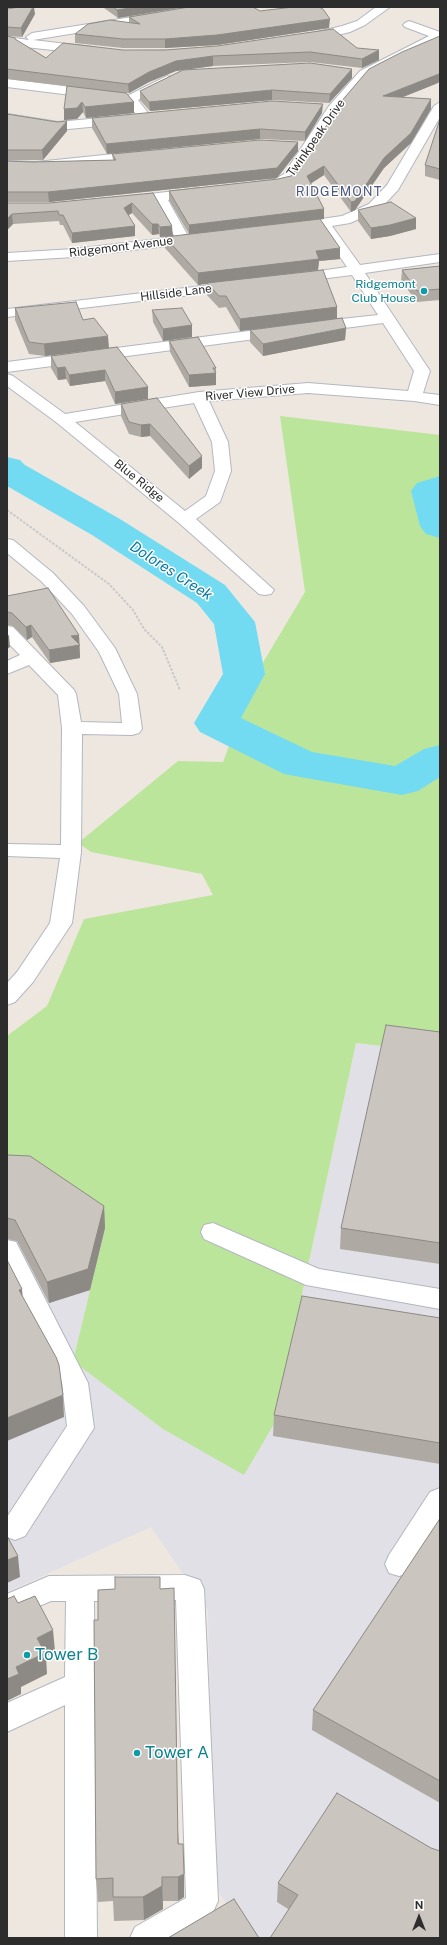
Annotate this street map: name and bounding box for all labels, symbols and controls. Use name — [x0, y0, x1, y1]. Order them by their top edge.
street label: Twinkpeak Drive — [284, 96, 348, 180]
district label: RIDGEMONT — [296, 184, 382, 200]
street label: Ridgemont Avenue — [68, 233, 174, 261]
place label: Ridgemont Club House — [351, 277, 416, 305]
street label: Hillside Lane — [139, 281, 213, 305]
marker: Ridgemont Club House — [419, 286, 429, 296]
street label: River View Drive — [204, 382, 296, 404]
street label: Blue Ridge — [111, 456, 167, 506]
water label: Dolores Creek — [126, 538, 216, 604]
place label: Tower B — [35, 1645, 98, 1665]
marker: Tower B — [22, 1650, 32, 1660]
place label: Tower A — [145, 1743, 209, 1763]
marker: Tower A — [132, 1748, 142, 1758]
north arrow — [399, 1897, 439, 1937]
text: N — [415, 1899, 423, 1911]

